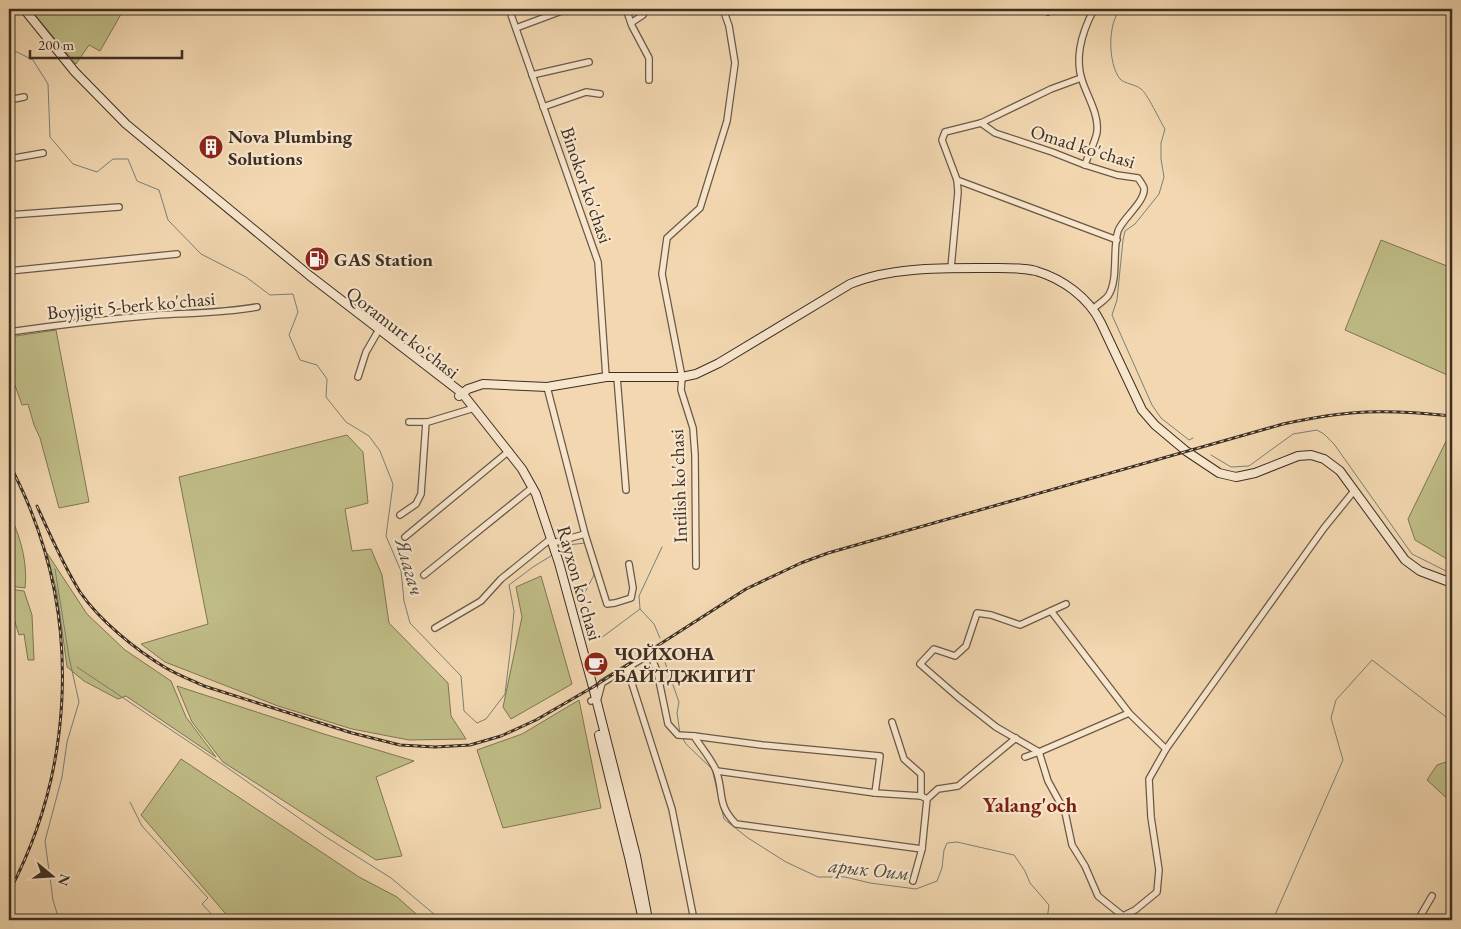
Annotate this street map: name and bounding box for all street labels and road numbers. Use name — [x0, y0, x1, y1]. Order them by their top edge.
street label: Omad ko'chasi — [1027, 119, 1139, 174]
street label: Binokor ko'chasi — [555, 124, 618, 247]
street label: Qoramurt koʻchasi — [341, 280, 465, 385]
street label: Boyjigit 5-berk ko'chasi — [46, 286, 216, 325]
street label: Intilish ko'chasi — [664, 428, 693, 543]
street label: Rayxon ko'chasi — [551, 523, 608, 644]

